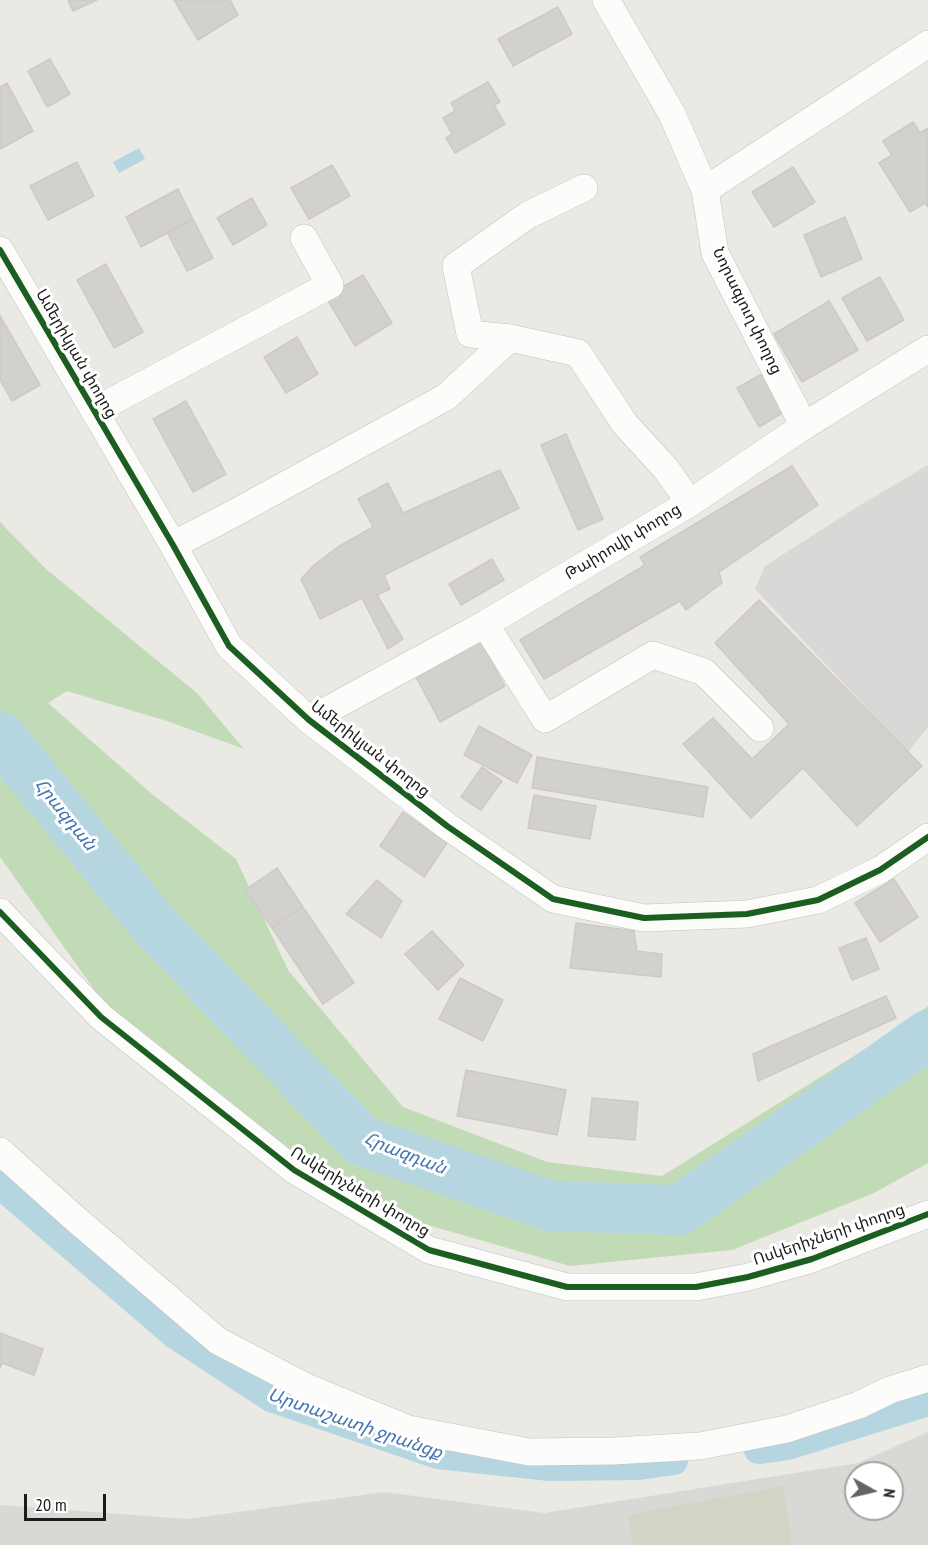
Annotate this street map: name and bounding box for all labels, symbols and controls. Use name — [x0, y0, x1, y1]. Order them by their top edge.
street label: Նորագյուղ փողոց — [708, 245, 786, 377]
street label: Ամերիկյան փողոց — [31, 286, 121, 422]
street label: Թաիրովի փողոց — [561, 500, 685, 584]
street label: Ամերիկյան փողոց — [307, 696, 433, 802]
water label: Հրազդան — [29, 775, 101, 855]
water label: Հրազդան — [361, 1128, 449, 1180]
street label: Ոսկերիչների փողոց — [287, 1143, 433, 1241]
street label: Ոսկերիչների փողոց — [751, 1200, 907, 1270]
water label: Արտաշատի ջրանցք — [265, 1384, 445, 1464]
north arrow — [844, 1461, 904, 1521]
scale bar — [27, 1482, 110, 1520]
text: N — [879, 1488, 900, 1499]
text: 20 m — [35, 1493, 67, 1516]

